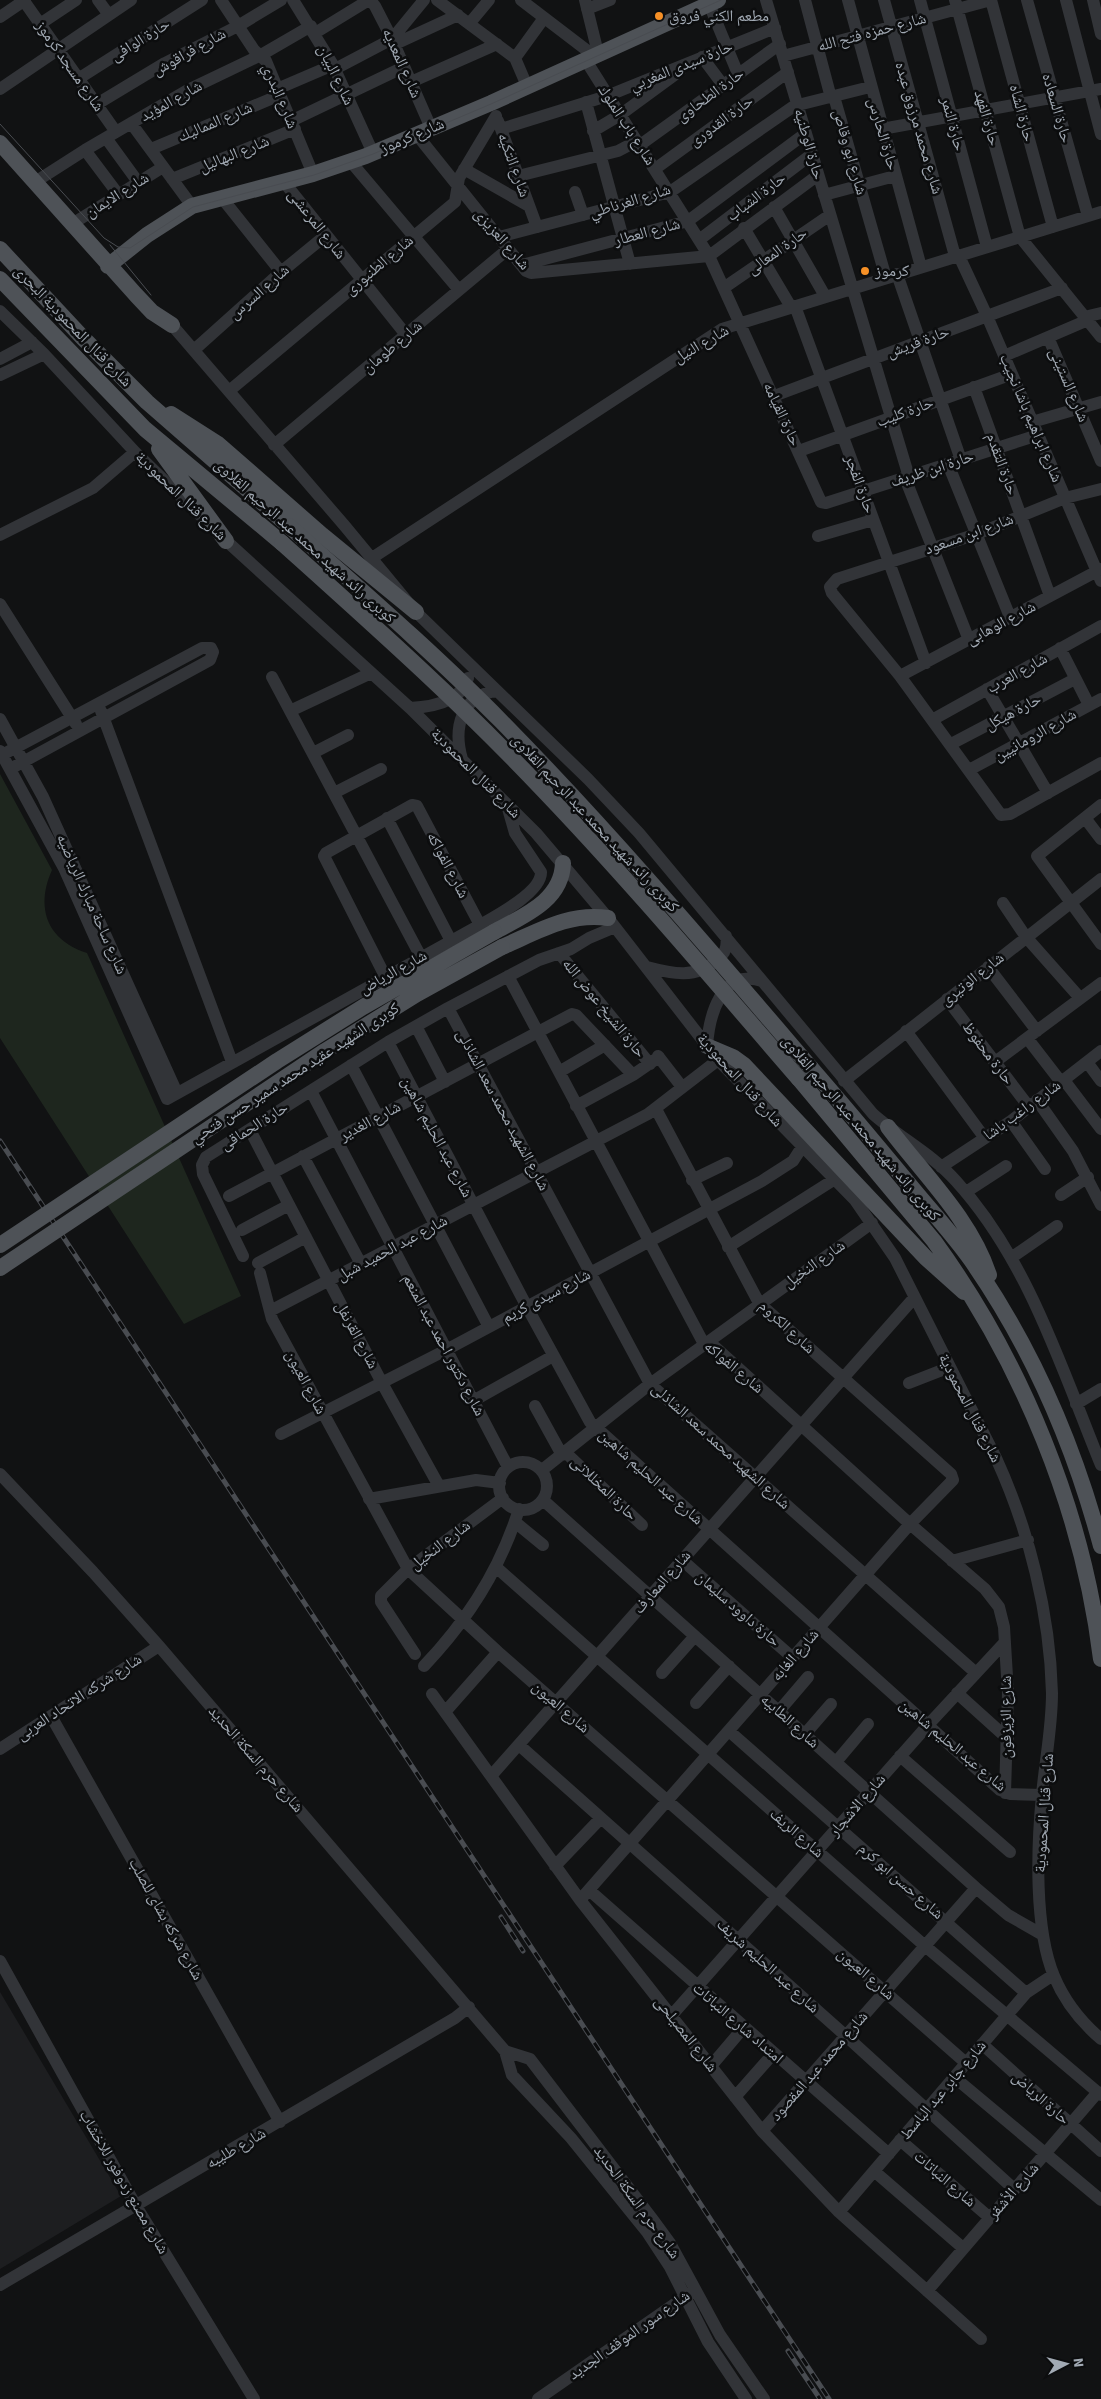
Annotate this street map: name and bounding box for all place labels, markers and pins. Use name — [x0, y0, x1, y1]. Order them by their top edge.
place label: مطعم الكني فروق — [669, 5, 769, 28]
marker: مطعم الكني فروق — [653, 10, 665, 22]
place label: كرموز — [874, 260, 909, 282]
marker: كرموز — [859, 265, 871, 277]

